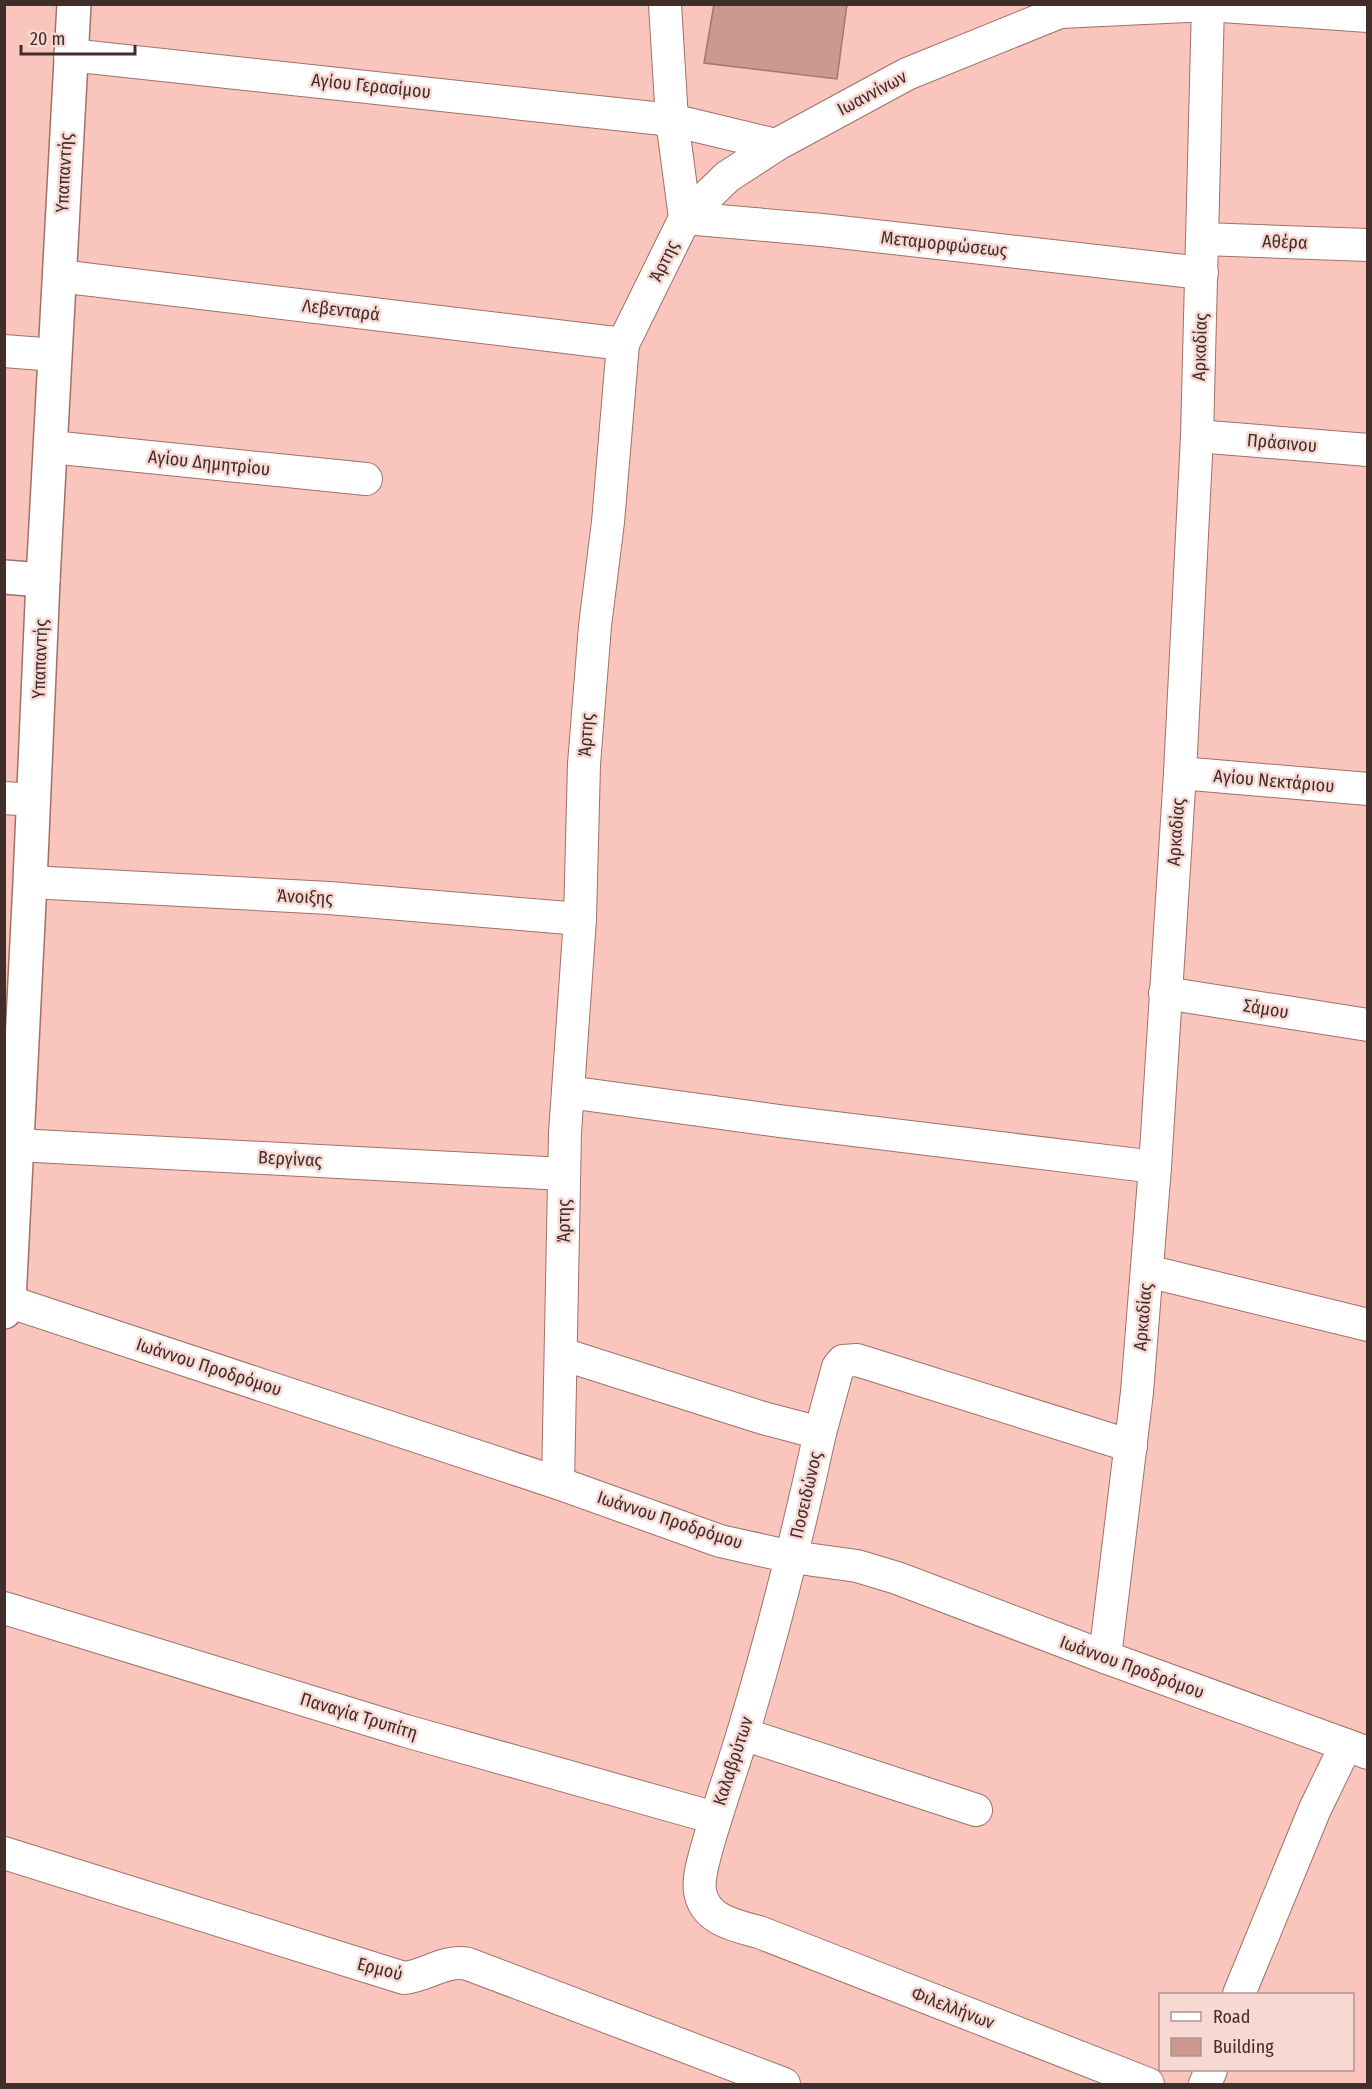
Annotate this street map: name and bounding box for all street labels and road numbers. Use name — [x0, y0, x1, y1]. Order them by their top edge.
street label: Ιωαννίνων — [834, 66, 911, 120]
street label: Αγίου Γερασίμου — [310, 69, 432, 103]
street label: Υπαπαντής — [51, 132, 77, 213]
street label: Μεταμορφώσεως — [880, 226, 1009, 262]
street label: Αθέρα — [1262, 230, 1308, 254]
street label: Άρτης — [645, 236, 684, 285]
street label: Λεβενταρά — [301, 294, 381, 326]
street label: Αρκαδίας — [1188, 312, 1212, 381]
street label: Πράσινου — [1246, 429, 1318, 457]
street label: Αγίου Δημητρίου — [147, 446, 271, 480]
street label: Υπαπαντής — [28, 618, 52, 699]
street label: Άρτης — [574, 712, 599, 757]
street label: Αγίου Νεκτάριου — [1213, 765, 1335, 797]
street label: Αρκαδίας — [1163, 797, 1189, 867]
street label: Άνοιξης — [276, 885, 334, 909]
street label: Σάμου — [1242, 995, 1290, 1023]
street label: Βεργίνας — [257, 1146, 323, 1172]
street label: Άρτης — [553, 1199, 575, 1243]
street label: Αρκαδίας — [1129, 1282, 1157, 1352]
street label: Ιωάννου Προδρόμου — [133, 1333, 285, 1401]
street label: Ποσειδώνος — [785, 1449, 827, 1541]
street label: Ιωάννου Προδρόμου — [594, 1486, 746, 1554]
street label: Ιωάννου Προδρόμου — [1057, 1631, 1207, 1703]
street label: Παναγία Τρυπίτη — [298, 1688, 420, 1744]
street label: Καλαβρύτων — [708, 1714, 758, 1808]
street label: Ερμού — [355, 1953, 405, 1985]
street label: Φιλελλήνων — [908, 1982, 998, 2034]

